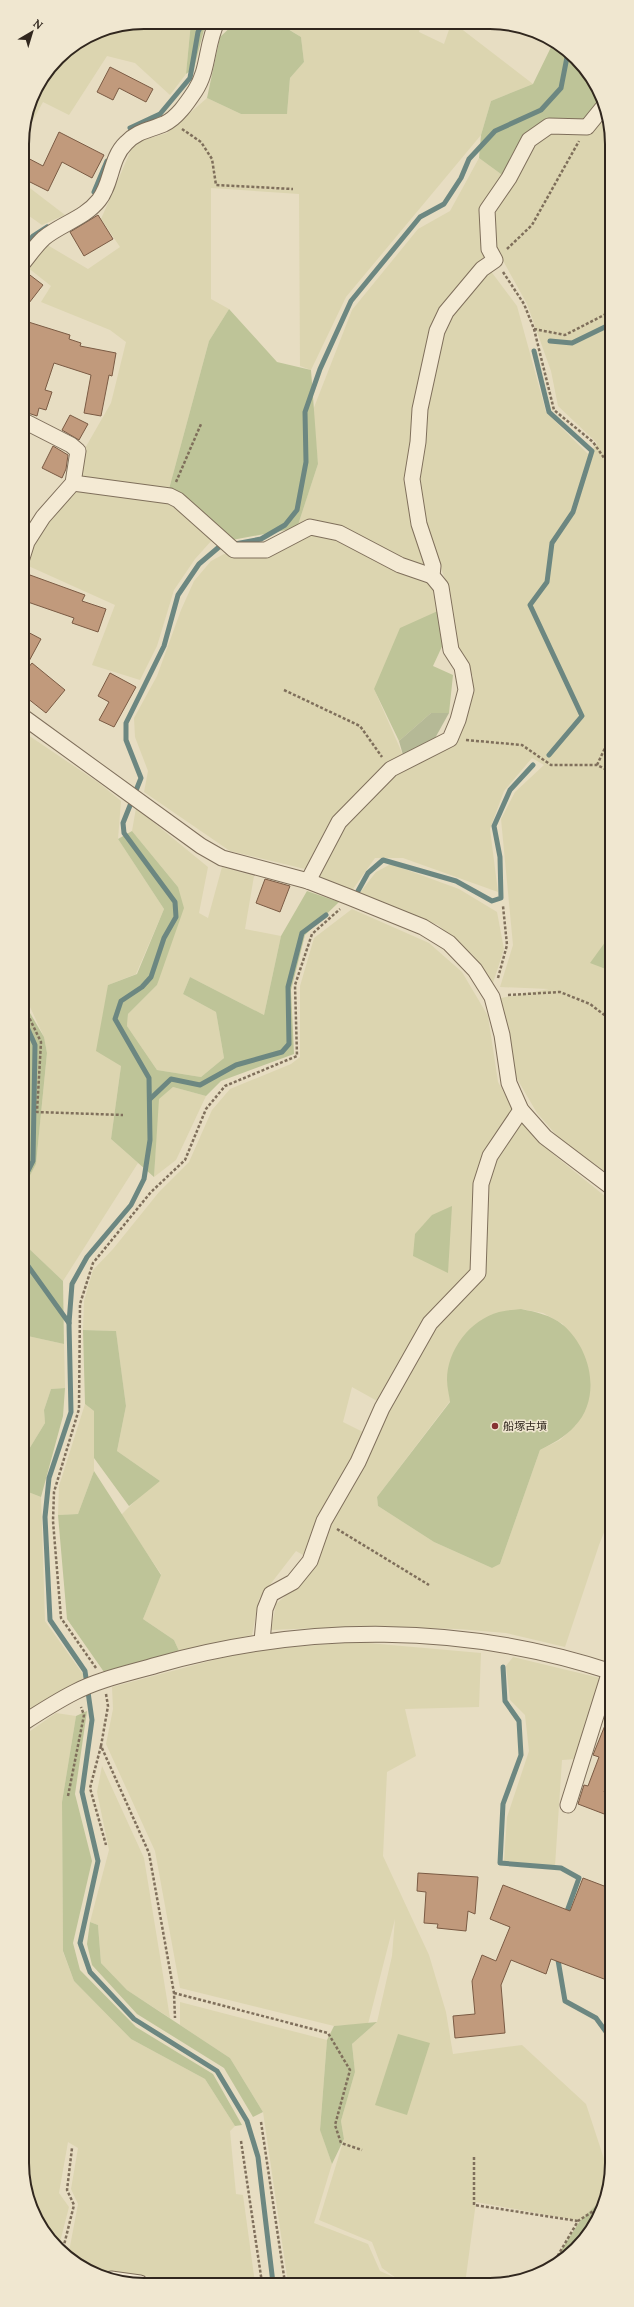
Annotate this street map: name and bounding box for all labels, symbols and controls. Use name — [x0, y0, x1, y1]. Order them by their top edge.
north arrow — [12, 12, 52, 52]
text: N — [30, 16, 46, 33]
place label: 船塚古墳 — [503, 1419, 547, 1433]
marker: 船塚古墳 — [490, 1421, 500, 1431]

